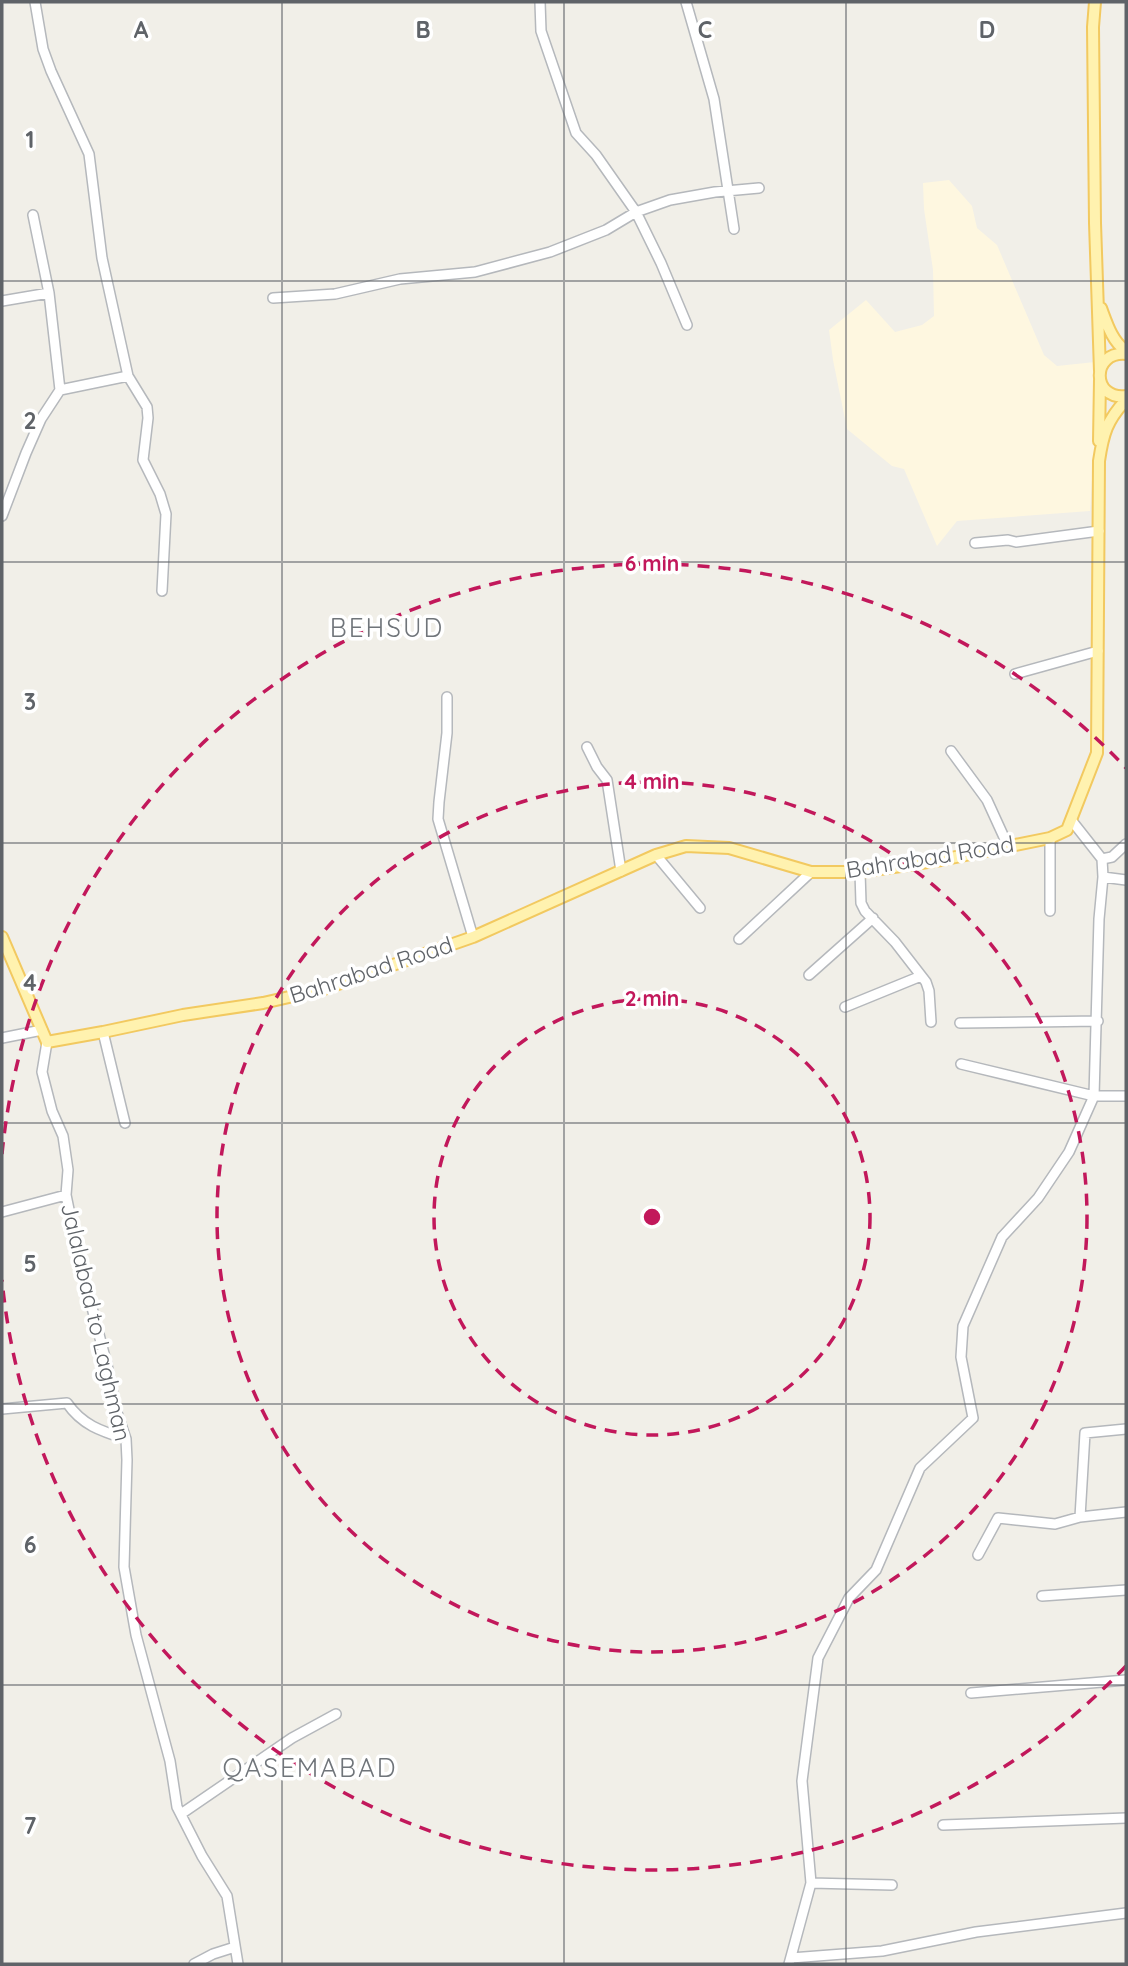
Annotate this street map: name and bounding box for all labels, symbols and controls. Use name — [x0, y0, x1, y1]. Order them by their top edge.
text: A — [134, 15, 149, 44]
text: B — [415, 15, 431, 44]
text: C — [698, 15, 712, 44]
text: D — [979, 15, 995, 44]
text: 1 — [26, 125, 34, 154]
text: 2 — [23, 406, 37, 435]
text: 6 min — [625, 550, 679, 576]
district label: BEHSUD — [330, 611, 444, 644]
text: 3 — [24, 687, 36, 716]
text: 4 min — [624, 768, 680, 794]
street label: Bahrabad Road — [844, 829, 1016, 884]
street label: Bahrabad Road — [286, 930, 456, 1010]
text: 4 — [23, 968, 37, 997]
text: 2 min — [625, 985, 679, 1011]
street label: Jalalabad to Laghman — [55, 1200, 138, 1444]
centre of rings — [640, 1205, 664, 1229]
text: 5 — [23, 1249, 37, 1278]
text: 6 — [24, 1530, 36, 1559]
district label: QASEMABAD — [223, 1751, 398, 1784]
text: 7 — [24, 1811, 37, 1840]

